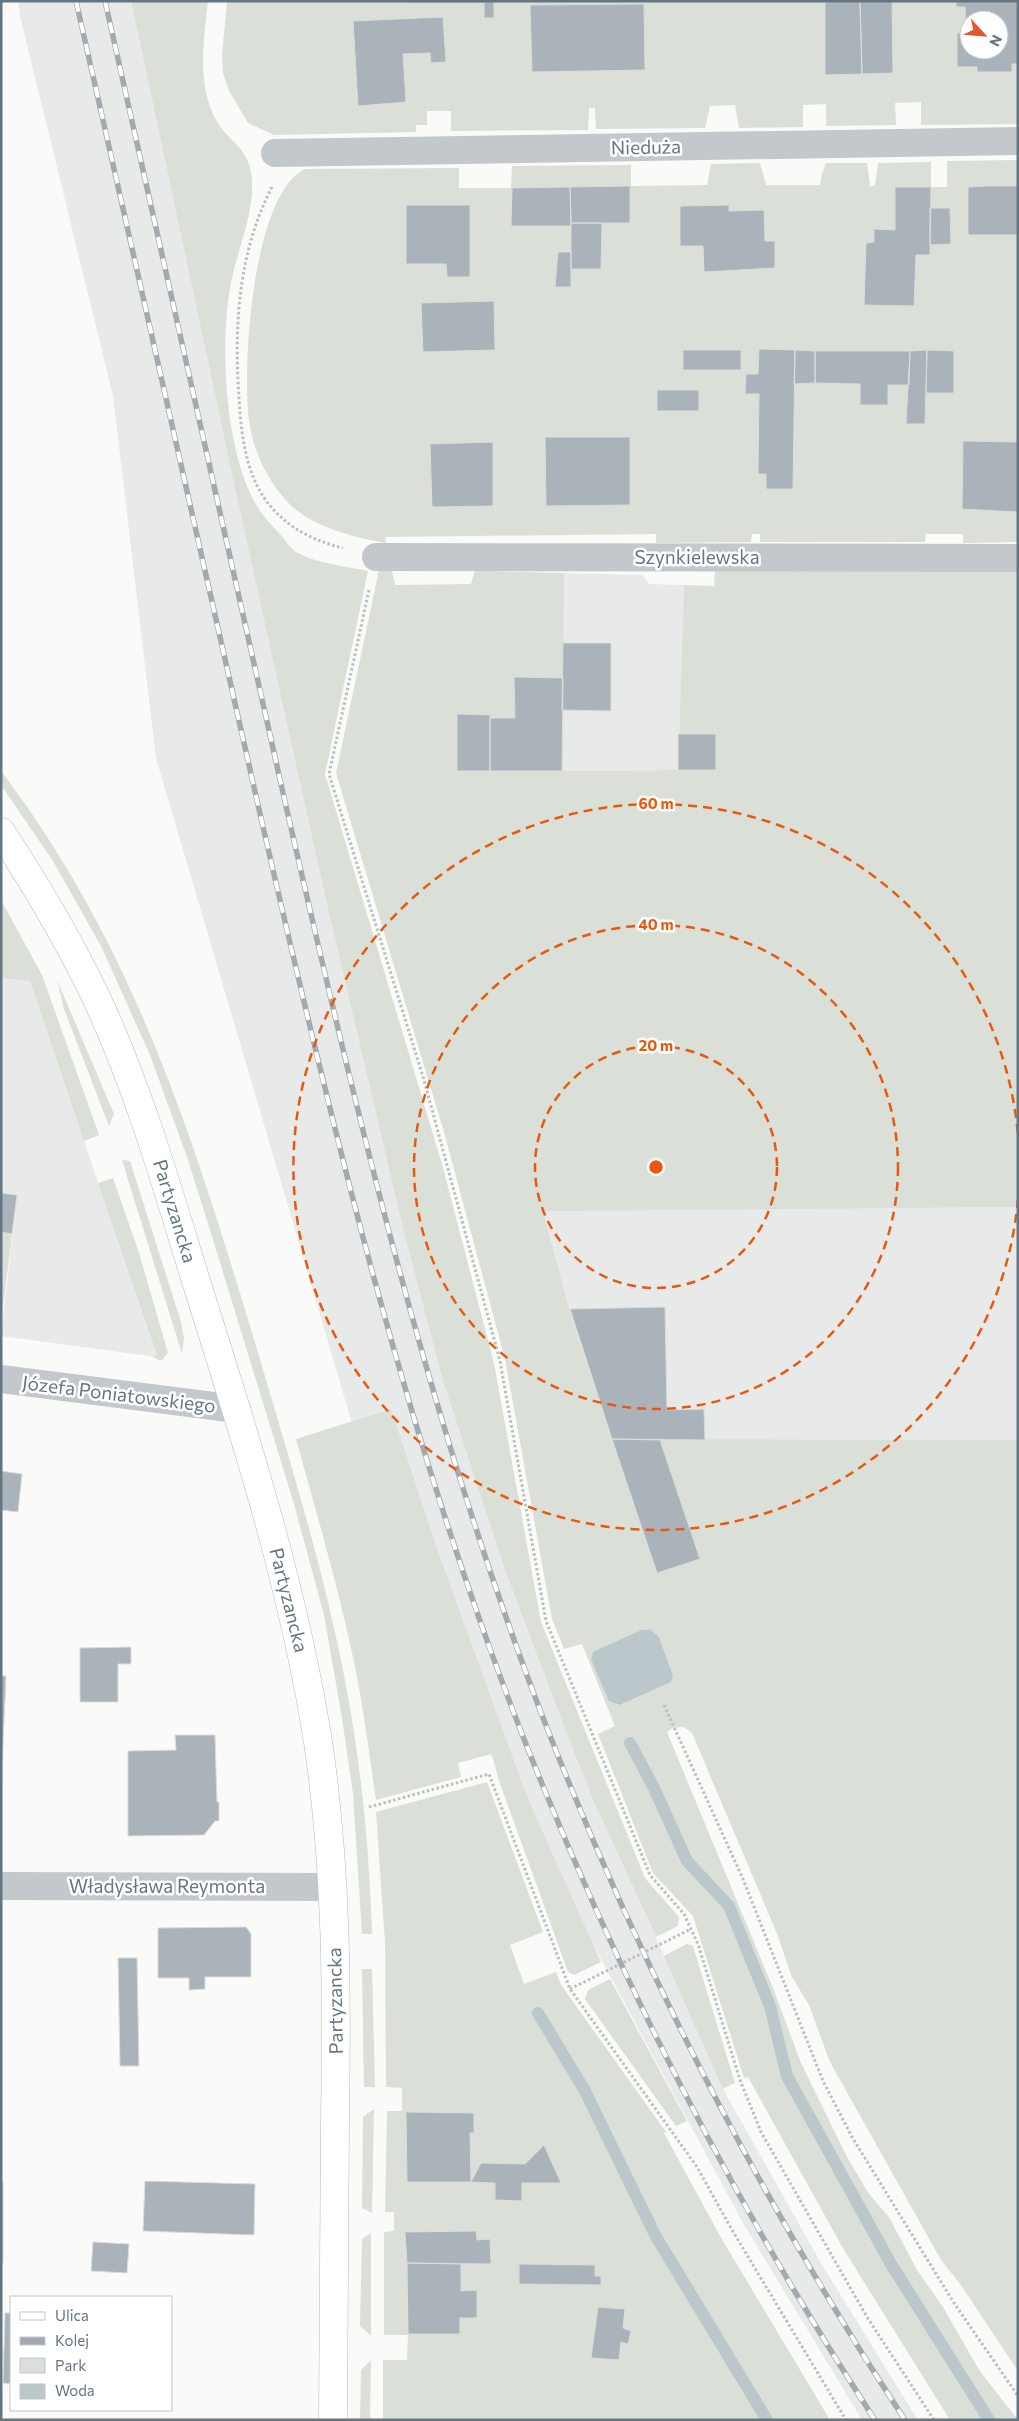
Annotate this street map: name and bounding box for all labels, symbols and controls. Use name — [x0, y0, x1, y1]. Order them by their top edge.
north arrow — [959, 10, 1009, 60]
text: N — [986, 32, 1006, 49]
street label: Nieduża — [611, 134, 681, 159]
street label: Szynkielewska — [634, 545, 760, 568]
text: 60 m — [638, 794, 674, 812]
text: 40 m — [638, 915, 674, 933]
text: 20 m — [639, 1036, 673, 1054]
street label: Partyzancka — [149, 1156, 202, 1265]
centre of rings — [647, 1158, 665, 1176]
street label: Józefa Poniatowskiego — [21, 1370, 217, 1417]
street label: Partyzancka — [265, 1545, 314, 1655]
street label: Władysława Reymonta — [69, 1874, 265, 1897]
street label: Partyzancka — [322, 1947, 347, 2055]
legend — [10, 2296, 172, 2411]
text: Ulica — [55, 2306, 89, 2324]
text: Kolej — [55, 2331, 89, 2349]
text: Park — [55, 2356, 86, 2374]
text: Woda — [55, 2381, 95, 2399]

